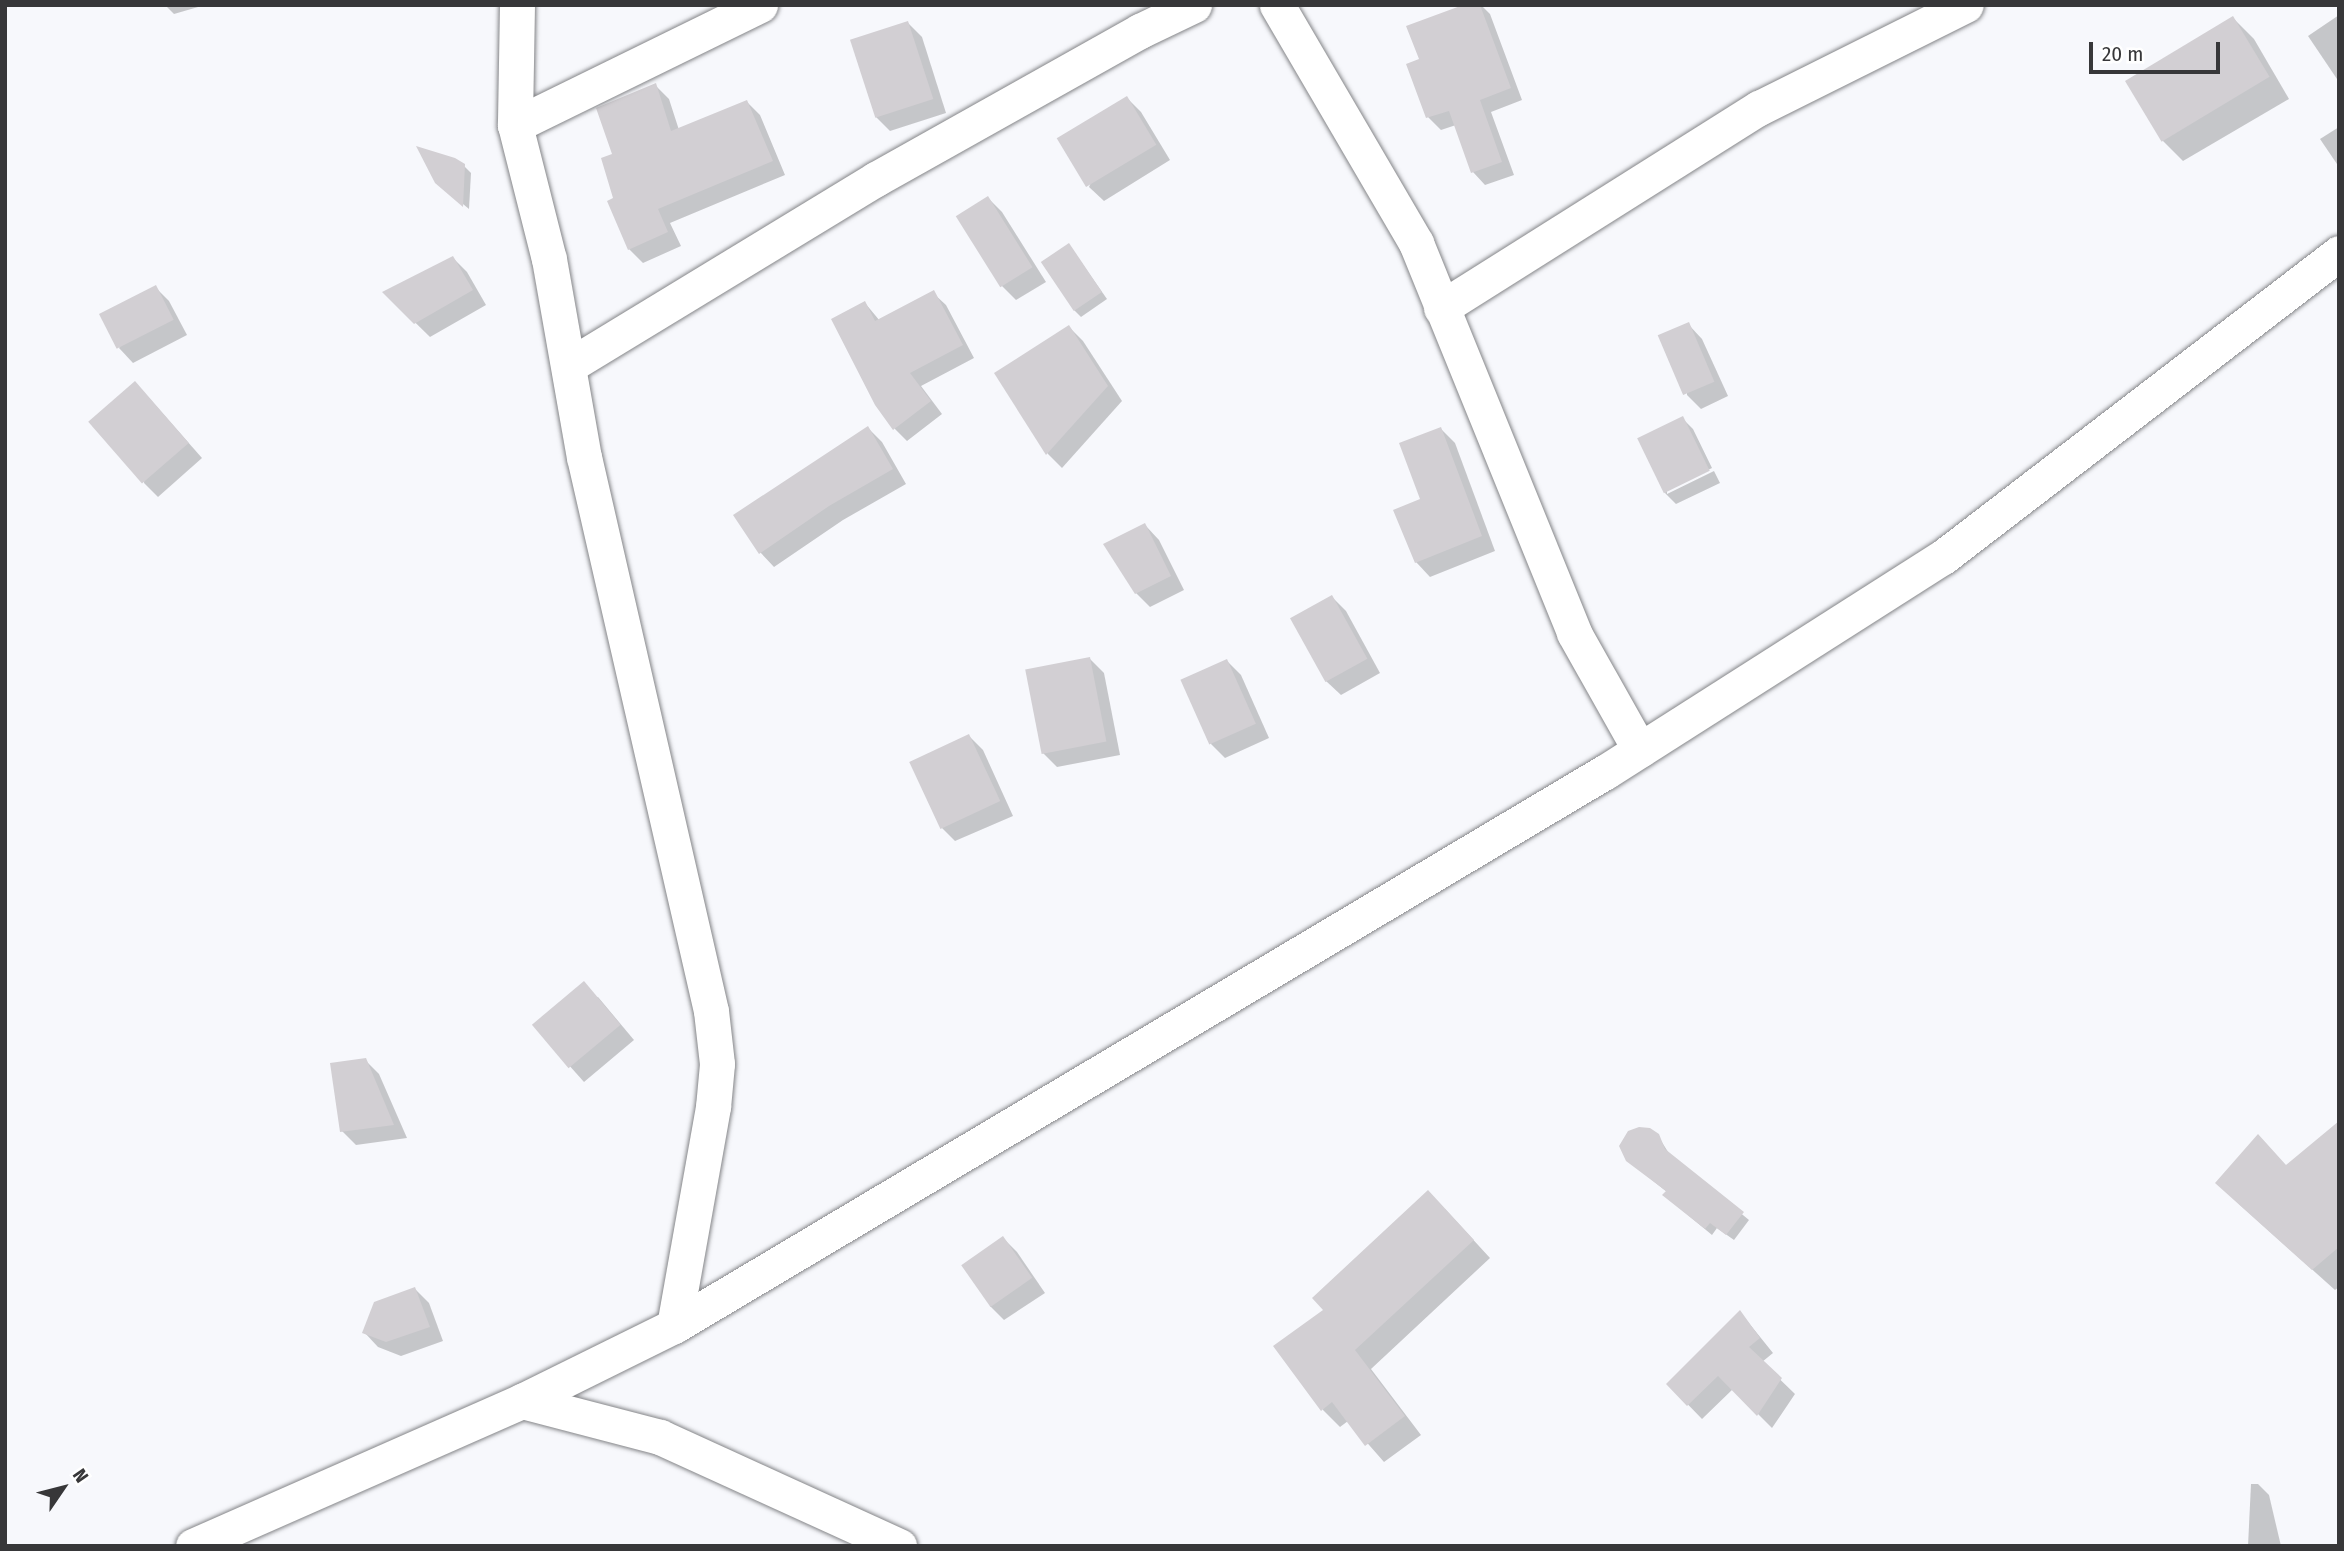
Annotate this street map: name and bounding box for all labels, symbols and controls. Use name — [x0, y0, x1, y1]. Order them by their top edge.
scale bar — [2092, 28, 2223, 72]
text: 20 m — [2102, 41, 2143, 67]
north arrow — [28, 1453, 98, 1523]
text: N — [68, 1464, 93, 1487]

